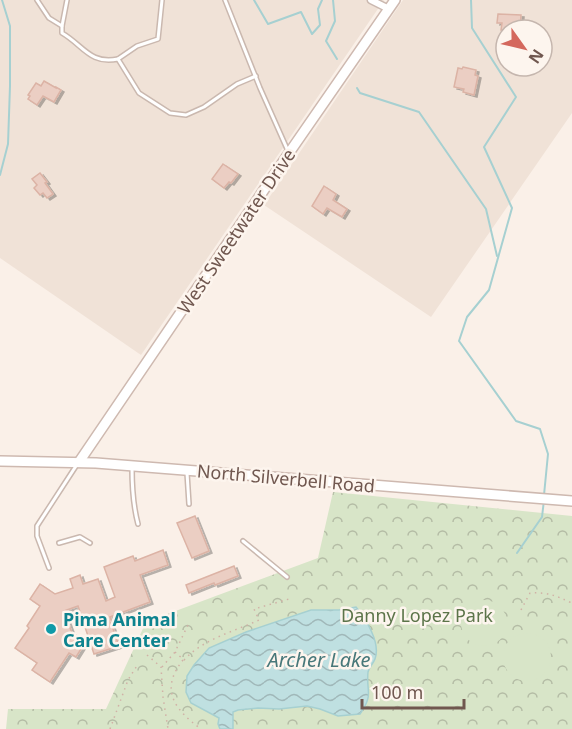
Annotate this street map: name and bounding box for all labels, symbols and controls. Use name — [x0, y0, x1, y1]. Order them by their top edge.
north arrow — [494, 18, 554, 78]
text: N — [524, 45, 549, 68]
street label: West Sweetwater Drive — [172, 144, 300, 318]
street label: North Silverbell Road — [196, 458, 376, 498]
park label: Danny Lopez Park — [341, 603, 493, 627]
place label: Pima Animal Care Center — [63, 607, 176, 652]
marker: Pima Animal Care Center — [44, 622, 58, 636]
water label: Archer Lake — [266, 646, 371, 673]
scale bar — [362, 672, 464, 710]
text: 100 m — [371, 680, 423, 704]

